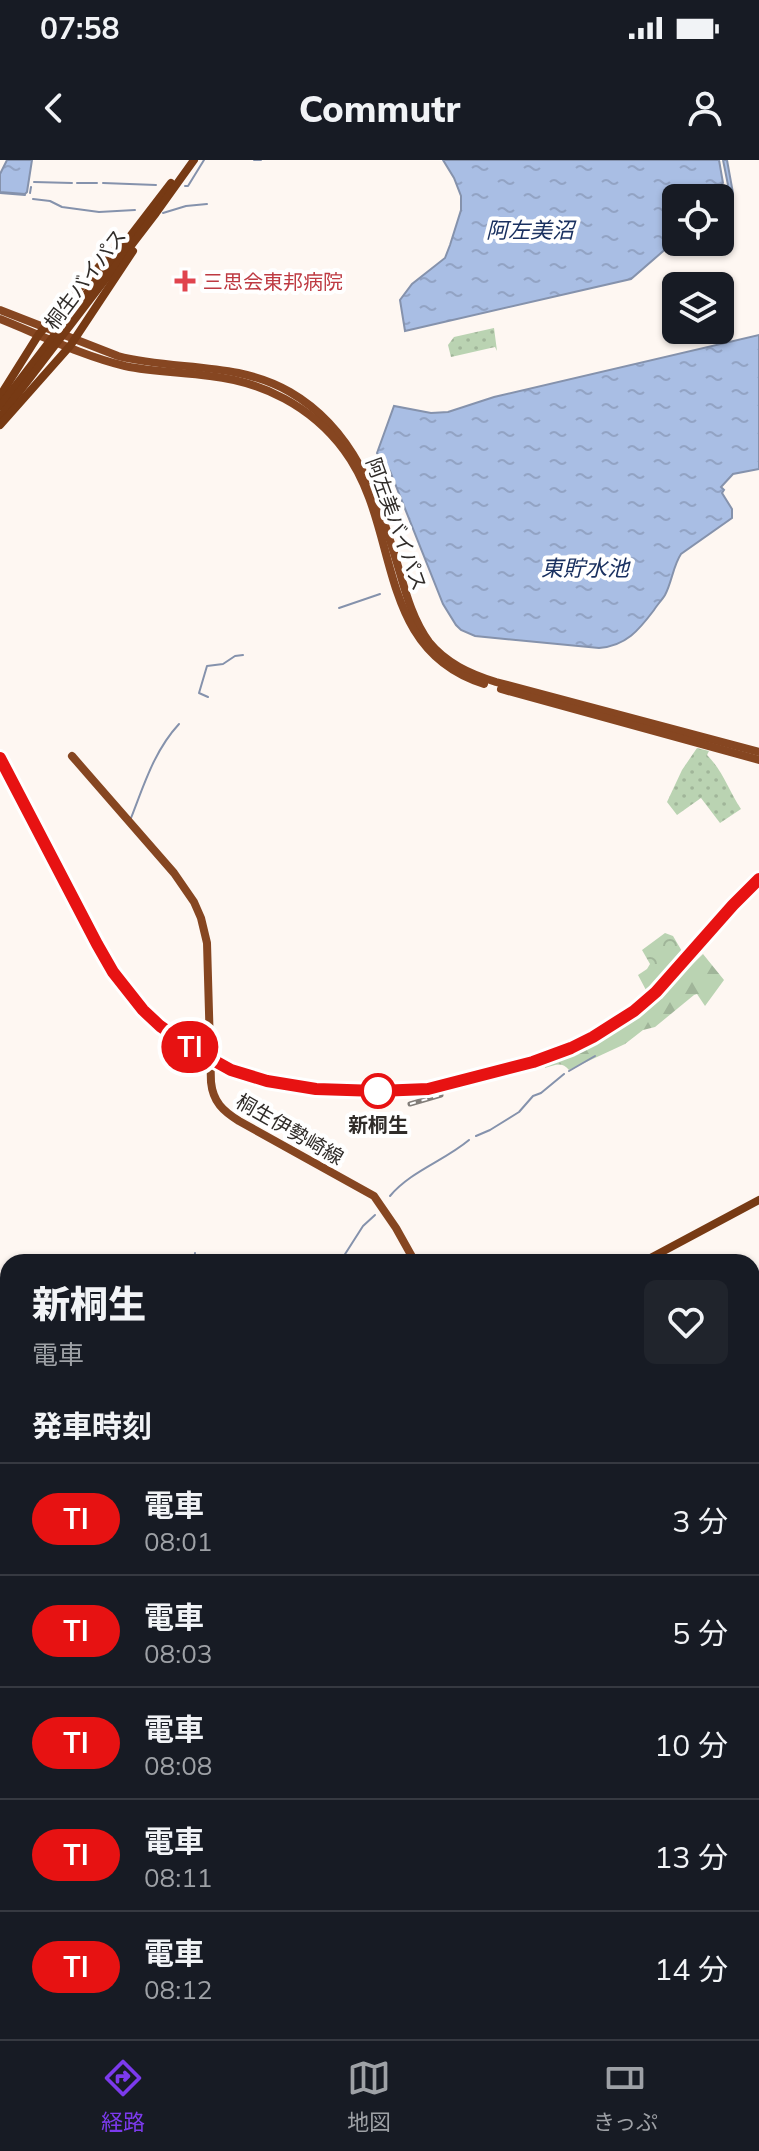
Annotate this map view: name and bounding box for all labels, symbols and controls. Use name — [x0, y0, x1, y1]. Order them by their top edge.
text: 07:58 — [40, 9, 119, 47]
icon: back — [32, 86, 76, 130]
text: Commutr — [299, 86, 460, 131]
icon: person — [683, 86, 727, 130]
map controls — [662, 184, 734, 344]
button: locate — [662, 184, 734, 256]
water label: 阿左美沼 — [486, 216, 577, 244]
street label: 桐生バイパス — [39, 224, 131, 334]
place label: 三思会東邦病院 — [203, 269, 343, 294]
marker: 三思会東邦病院 — [174, 270, 196, 292]
button: layers — [662, 272, 734, 344]
street label: 阿左美バイパス — [361, 454, 433, 594]
water label: 東貯水池 — [541, 554, 631, 582]
line badge: TI — [154, 1021, 226, 1073]
text: TI — [177, 1029, 203, 1064]
marker: 新桐生 — [361, 1074, 395, 1108]
street label: 桐生伊勢崎線 — [232, 1088, 348, 1170]
place label: 新桐生 — [348, 1112, 408, 1137]
text: 新桐生 — [32, 1280, 146, 1328]
button: heart — [644, 1280, 728, 1364]
text: 電車 — [32, 1338, 84, 1371]
text: 発車時刻 — [32, 1407, 152, 1445]
text: 電車 — [144, 1486, 204, 1524]
text: TI — [63, 1501, 89, 1536]
text: 3 分 — [672, 1502, 728, 1540]
text: 08:01 — [144, 1525, 212, 1558]
text: 電車 — [144, 1598, 204, 1636]
text: TI — [63, 1613, 89, 1648]
text: 5 分 — [672, 1614, 728, 1652]
text: 08:03 — [144, 1637, 212, 1670]
text: 電車 — [144, 1710, 204, 1748]
text: TI — [63, 1725, 89, 1760]
text: 10 分 — [654, 1726, 728, 1764]
text: 08:08 — [144, 1749, 212, 1782]
text: 電車 — [144, 1822, 204, 1860]
text: TI — [63, 1837, 89, 1872]
text: 13 分 — [654, 1838, 728, 1876]
text: 08:11 — [144, 1861, 212, 1894]
text: 電車 — [144, 1934, 204, 1972]
text: TI — [63, 1949, 89, 1984]
text: 14 分 — [654, 1950, 728, 1988]
text: 08:12 — [144, 1973, 212, 2006]
tab: 経路 — [101, 2056, 145, 2136]
tab: 地図 — [347, 2056, 391, 2136]
tab: きっぷ — [593, 2056, 658, 2136]

